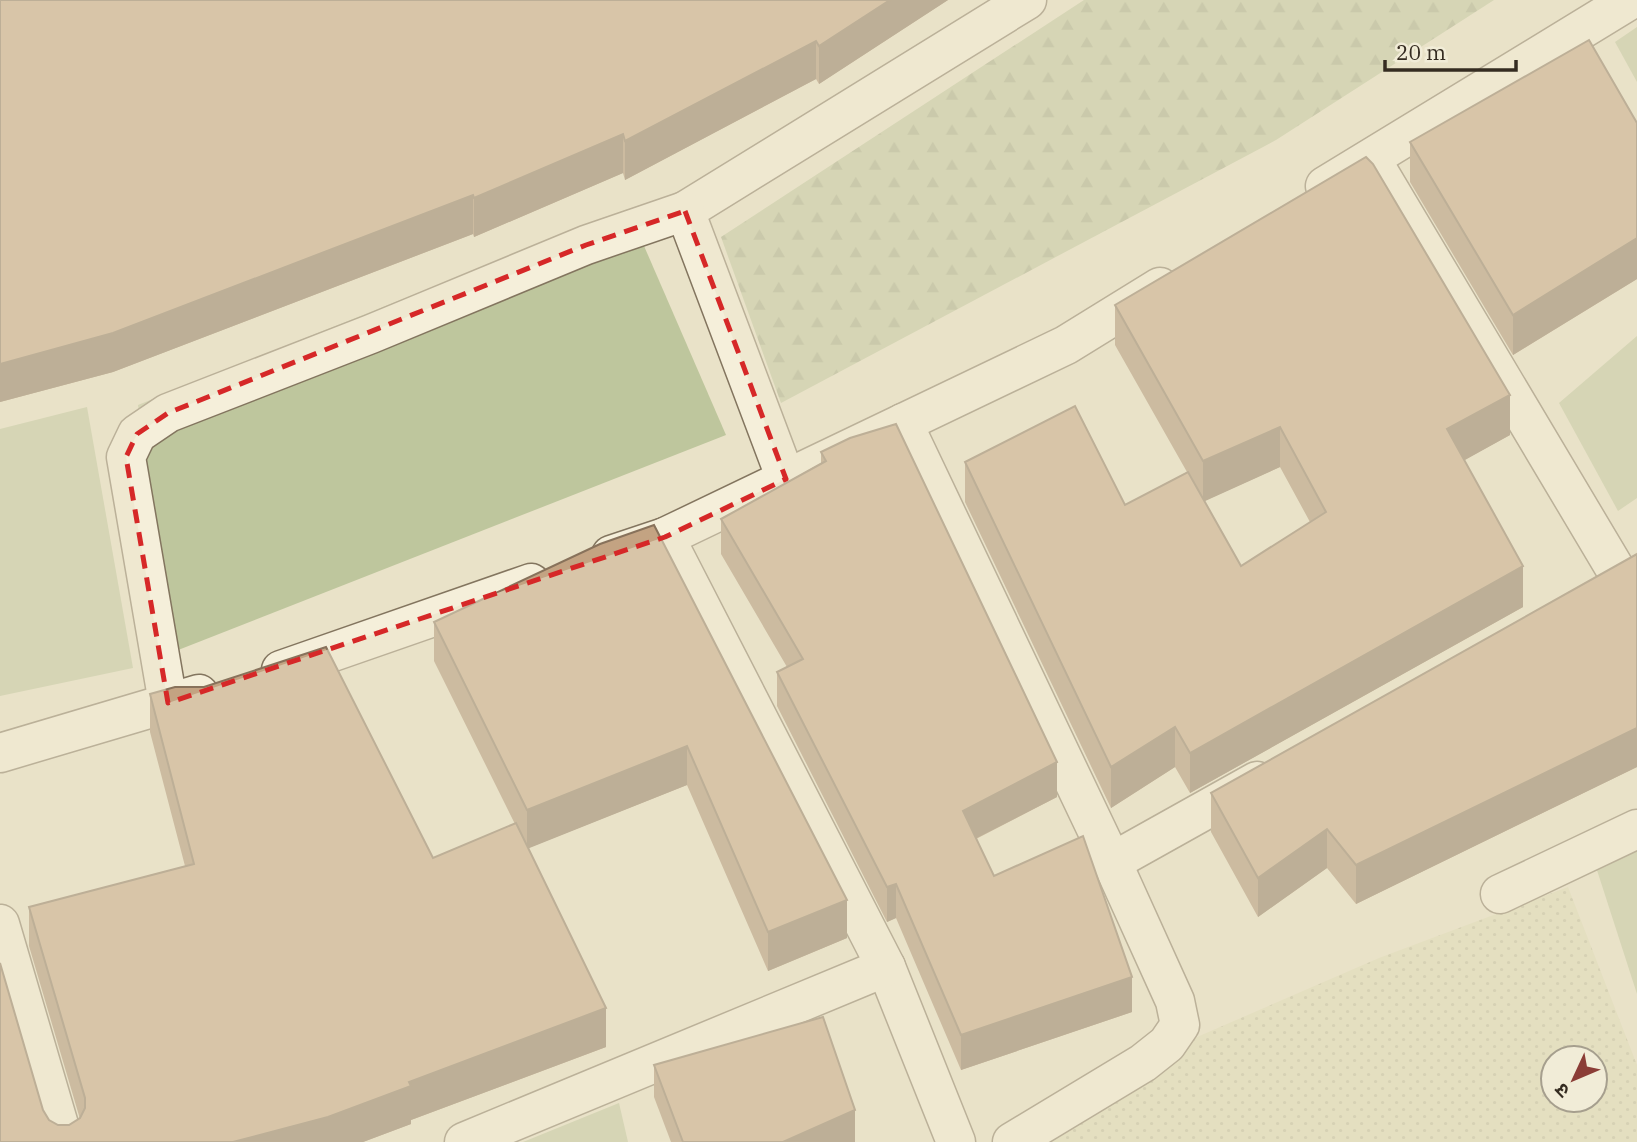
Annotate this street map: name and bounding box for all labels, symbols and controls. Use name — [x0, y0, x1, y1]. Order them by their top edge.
scale bar — [1385, 28, 1516, 72]
text: 20 m — [1396, 38, 1446, 66]
north arrow — [1539, 1044, 1609, 1114]
text: उ — [1549, 1078, 1574, 1103]

